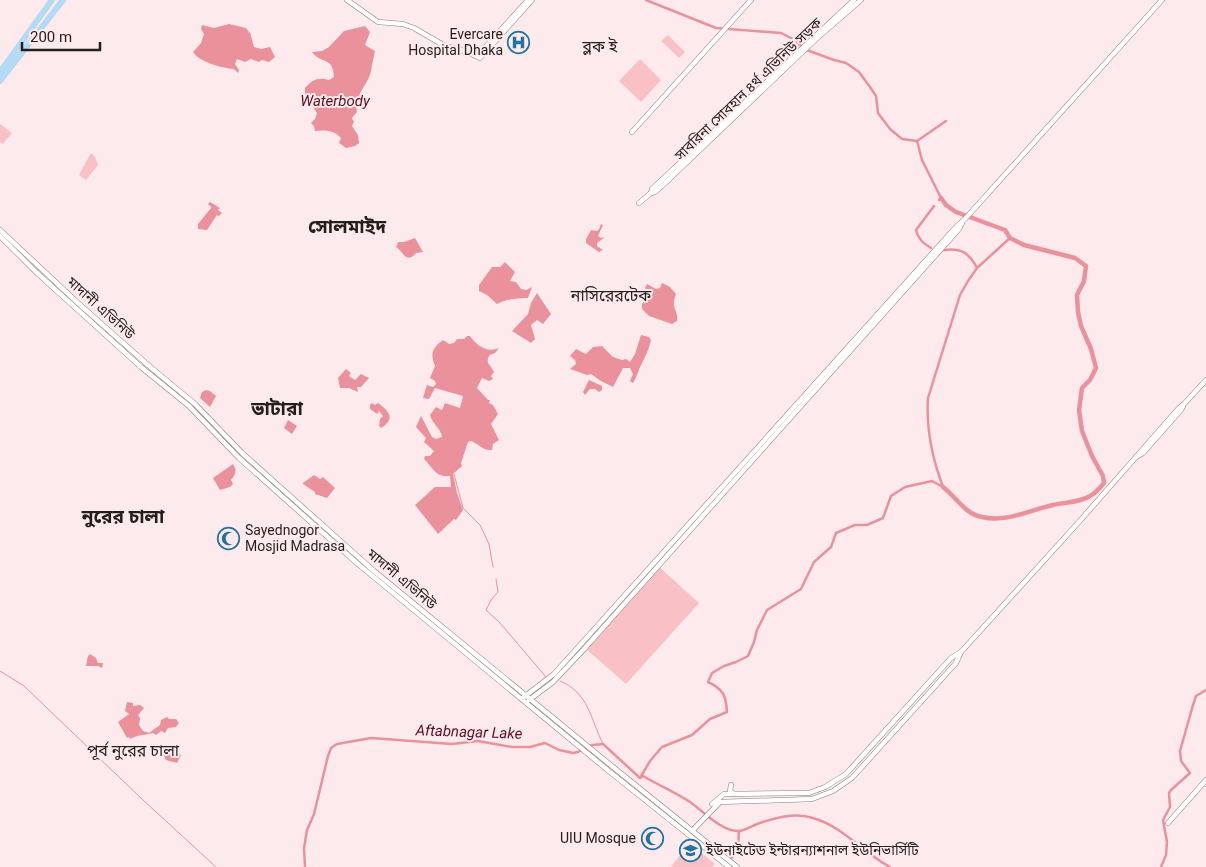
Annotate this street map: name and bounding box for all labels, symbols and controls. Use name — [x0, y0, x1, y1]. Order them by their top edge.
street label: সাবরিনা সোবহান ৪র্থ এভিনিউ সড়ক — [670, 13, 825, 164]
scale bar — [22, 20, 100, 52]
place label: Evercare Hospital Dhaka — [408, 26, 503, 58]
text: 200 m — [30, 28, 72, 46]
hospital icon: Evercare Hospital Dhaka — [507, 30, 531, 54]
district label: ব্লক ই — [582, 37, 618, 56]
water label: Waterbody — [300, 92, 371, 110]
district label: সোলমাইদ — [308, 215, 386, 238]
street label: মাদানী এভিনিউ — [63, 273, 139, 343]
district label: নাসিরেরটেক — [570, 286, 652, 305]
district label: ভাটারা — [250, 397, 303, 420]
district label: নুরের চালা — [81, 505, 165, 528]
place label: Sayednogor Mosjid Madrasa — [245, 522, 345, 554]
mosque icon: Sayednogor Mosjid Madrasa — [217, 526, 241, 550]
street label: মাদানী এভিনিউ — [363, 545, 441, 613]
water label: Aftabnagar Lake — [414, 721, 523, 743]
district label: পূর্ব নুরের চালা — [87, 741, 180, 760]
mosque icon: UIU Mosque — [640, 826, 664, 850]
place label: UIU Mosque — [560, 830, 636, 846]
school or university icon: ইউনাইটেড ইন্টারন্যাশনাল ইউনিভার্সিটি — [678, 838, 702, 862]
place label: ইউনাইটেড ইন্টারন্যাশনাল ইউনিভার্সিটি — [705, 841, 919, 858]

